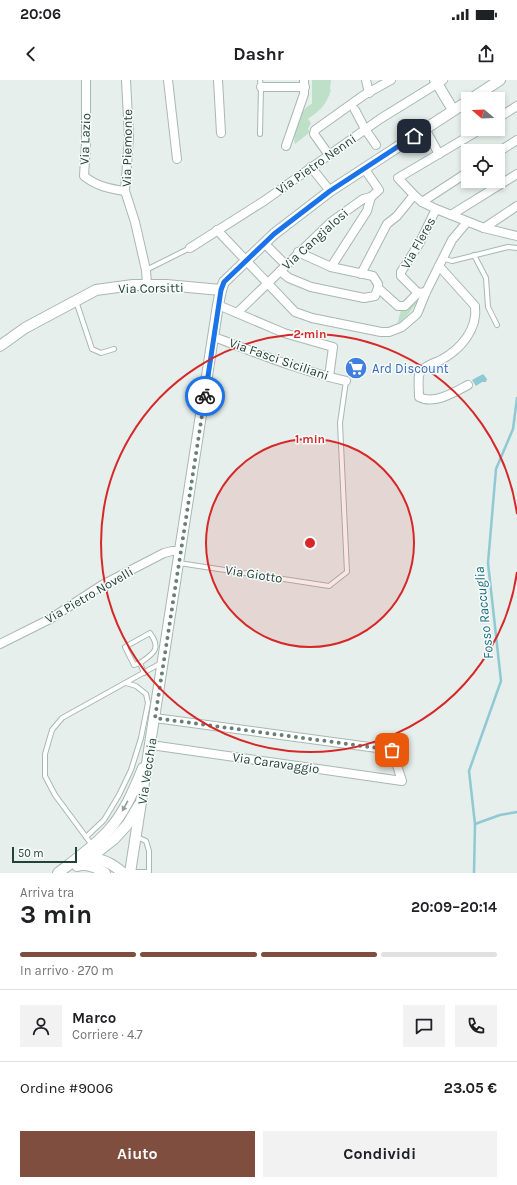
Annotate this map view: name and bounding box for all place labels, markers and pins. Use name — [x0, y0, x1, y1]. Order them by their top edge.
pin — [397, 119, 431, 153]
supermarket icon: Ard Discount — [343, 355, 369, 381]
place label: Ard Discount — [372, 361, 449, 376]
centre of rings — [303, 536, 317, 550]
pin — [375, 733, 409, 767]

